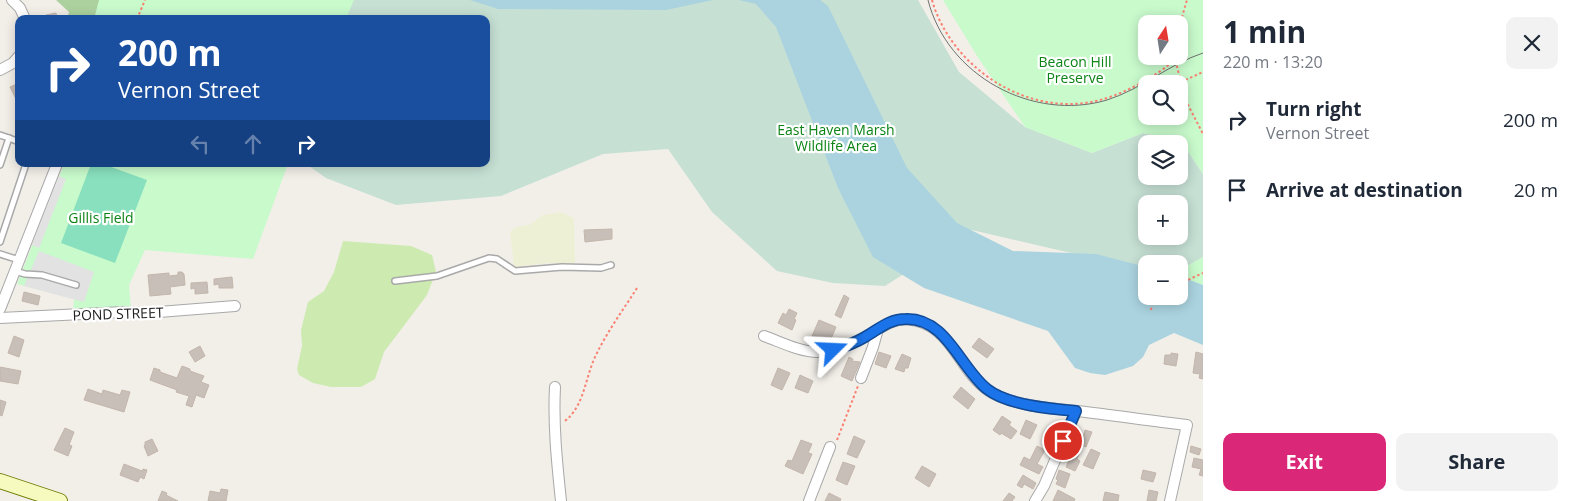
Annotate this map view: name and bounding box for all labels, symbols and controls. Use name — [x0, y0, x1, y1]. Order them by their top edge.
text: 1 min — [1223, 11, 1306, 52]
north arrow — [1138, 15, 1188, 65]
map controls — [1138, 15, 1188, 305]
button: close — [1506, 17, 1558, 69]
text: 200 m — [118, 29, 222, 76]
icon: right — [35, 35, 100, 100]
text: 220 m · 13:20 — [1223, 51, 1323, 73]
park label: Beacon Hill Preserve — [1039, 52, 1111, 87]
text: Vernon Street — [118, 74, 260, 104]
button: search — [1138, 75, 1188, 125]
text: Turn right — [1266, 96, 1361, 122]
icon: right — [1223, 106, 1251, 134]
text: 200 m — [1503, 107, 1558, 133]
park label: East Haven Marsh Wildlife Area — [777, 120, 895, 155]
text: Vernon Street — [1266, 122, 1369, 144]
icon: left — [186, 130, 214, 158]
icon: ahead — [239, 130, 267, 158]
icon: right — [292, 130, 320, 158]
button: layers — [1138, 135, 1188, 185]
icon: arrive — [1223, 176, 1251, 204]
text: Arrive at destination — [1266, 177, 1463, 203]
text: 20 m — [1514, 177, 1558, 203]
button: + — [1138, 195, 1188, 245]
park label: Gillis Field — [68, 208, 134, 227]
button: − — [1138, 255, 1188, 305]
street label: POND STREET — [72, 302, 164, 325]
position arrow — [806, 323, 858, 375]
pin — [1042, 420, 1084, 462]
icon: arrive — [1049, 427, 1077, 455]
button: Exit — [1223, 433, 1386, 491]
button: Share — [1396, 433, 1558, 491]

